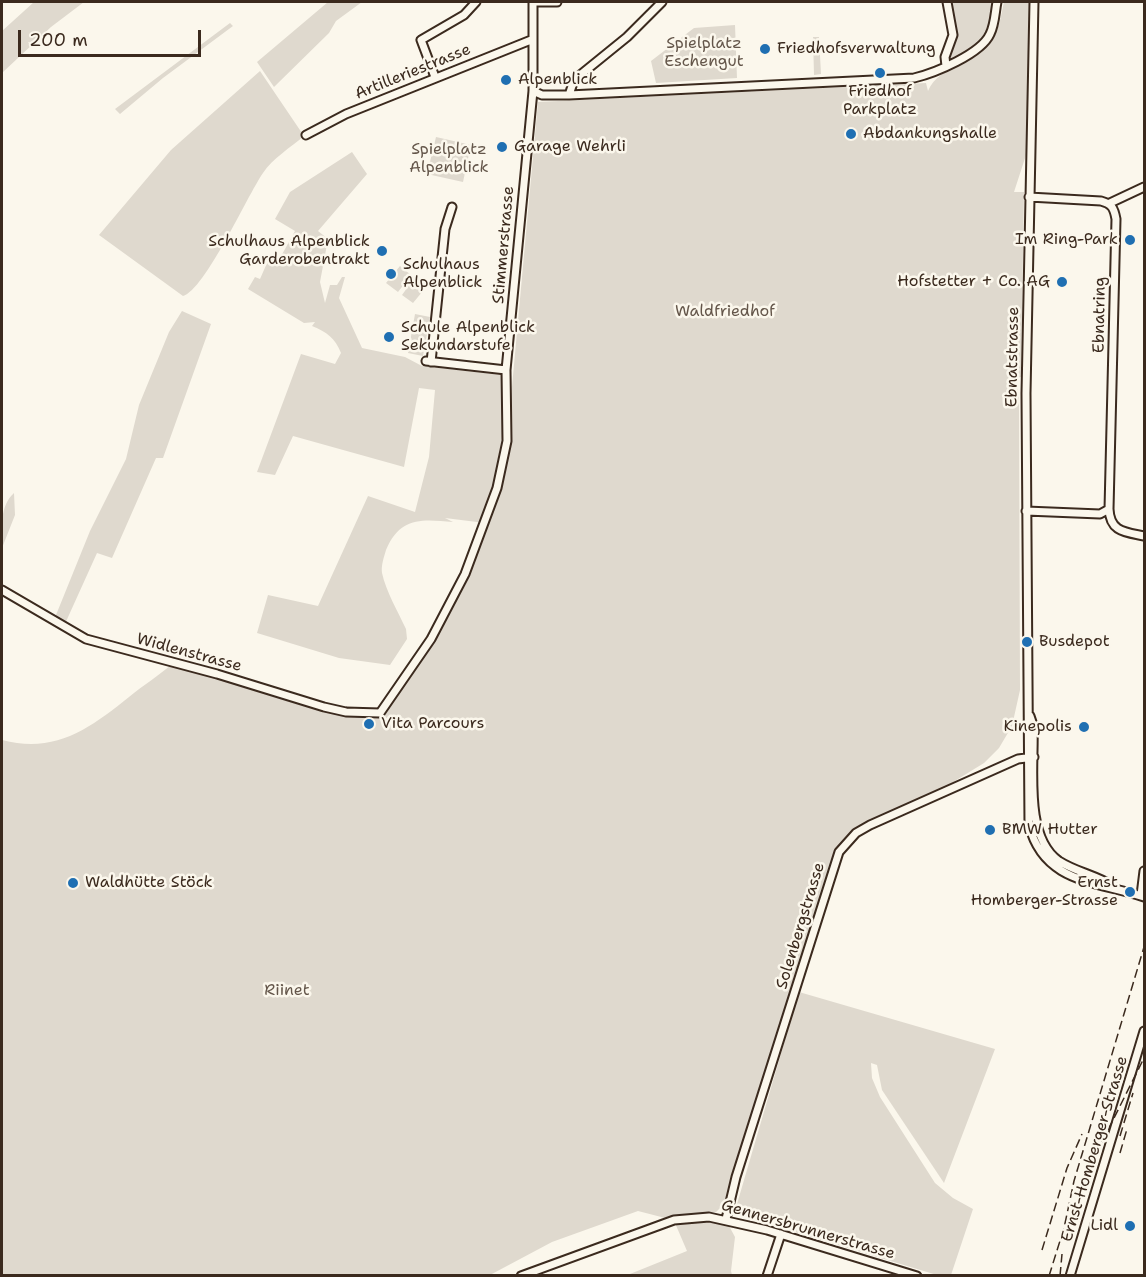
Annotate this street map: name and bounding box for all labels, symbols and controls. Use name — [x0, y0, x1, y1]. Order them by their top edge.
scale bar — [21, 18, 204, 56]
text: 200 m — [29, 28, 88, 52]
park label: Spielplatz Eschengut — [664, 34, 744, 72]
place label: Friedhofsverwaltung — [777, 39, 936, 59]
street label: Artilleriestrasse — [352, 40, 474, 104]
marker: Friedhofsverwaltung — [758, 42, 772, 56]
marker: Friedhof Parkplatz — [873, 66, 887, 80]
place label: Alpenblick — [518, 70, 597, 90]
marker: Alpenblick — [499, 73, 513, 87]
place label: Friedhof Parkplatz — [843, 82, 917, 120]
place label: Abdankungshalle — [863, 124, 997, 144]
marker: Abdankungshalle — [844, 127, 858, 141]
place label: Garage Wehrli — [514, 137, 626, 157]
park label: Spielplatz Alpenblick — [409, 140, 489, 178]
marker: Garage Wehrli — [495, 140, 509, 154]
street label: Stimmerstrasse — [489, 185, 519, 305]
place label: Im Ring-Park — [1015, 230, 1118, 250]
place label: Schulhaus Alpenblick Garderobentrakt — [208, 232, 370, 270]
marker: Im Ring-Park — [1123, 233, 1137, 247]
marker: Schulhaus Alpenblick Garderobentrakt — [375, 244, 389, 258]
place label: Schulhaus Alpenblick — [403, 255, 482, 293]
marker: Schulhaus Alpenblick — [384, 267, 398, 281]
place label: Hofstetter + Co. AG — [897, 272, 1050, 292]
marker: Hofstetter + Co. AG — [1055, 275, 1069, 289]
street label: Ebnatring — [1090, 277, 1110, 353]
park label: Waldfriedhof — [675, 302, 775, 322]
street label: Ebnatstrasse — [1003, 306, 1023, 408]
place label: Schule Alpenblick Sekundarstufe — [401, 318, 535, 356]
marker: Schule Alpenblick Sekundarstufe — [382, 330, 396, 344]
street label: Widlenstrasse — [134, 630, 244, 676]
place label: Busdepot — [1039, 632, 1110, 652]
marker: Busdepot — [1020, 635, 1034, 649]
place label: Vita Parcours — [381, 714, 484, 734]
marker: Vita Parcours — [362, 717, 376, 731]
place label: Kinepolis — [1003, 717, 1072, 737]
marker: Kinepolis — [1077, 720, 1091, 734]
place label: BMW Hutter — [1002, 820, 1098, 840]
marker: BMW Hutter — [983, 823, 997, 837]
street label: Solenbergstrasse — [773, 860, 829, 992]
place label: Waldhütte Stöck — [85, 873, 213, 893]
place label: Ernst Homberger-Strasse — [971, 873, 1118, 911]
marker: Waldhütte Stöck — [66, 876, 80, 890]
marker: Ernst Homberger-Strasse — [1123, 885, 1137, 899]
park label: Riinet — [264, 981, 310, 1001]
street label: Ernst-Homberger-Strasse — [1058, 1054, 1132, 1244]
street label: Gennersbrunnerstrasse — [719, 1196, 897, 1264]
place label: Lidl — [1090, 1216, 1118, 1236]
marker: Lidl — [1123, 1219, 1137, 1233]

